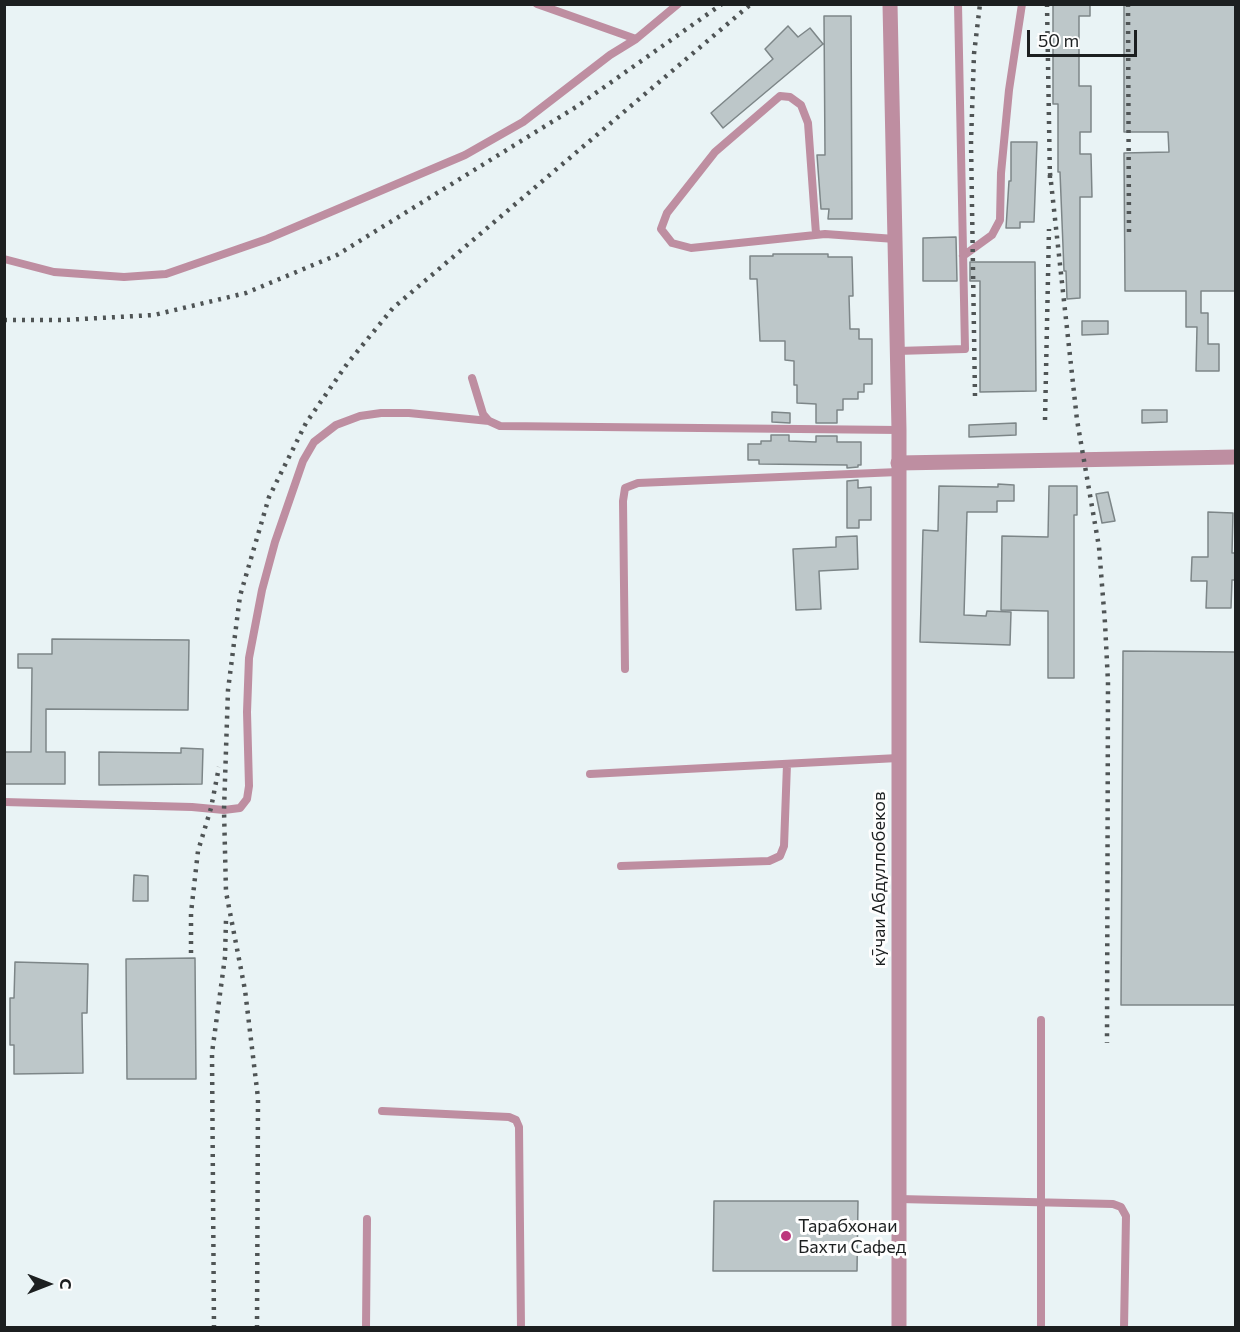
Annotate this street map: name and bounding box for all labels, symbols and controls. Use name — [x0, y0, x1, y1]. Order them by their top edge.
scale bar — [1030, 18, 1140, 56]
text: 50 m — [1038, 29, 1079, 51]
street label: кӯчаи Абдуллобеков — [868, 791, 890, 967]
place label: Тарабхонаи Бахти Сафед — [798, 1215, 906, 1258]
marker: Тарабхонаи Бахти Сафед — [779, 1229, 793, 1243]
north arrow — [18, 1254, 78, 1314]
text: С — [57, 1279, 76, 1289]

